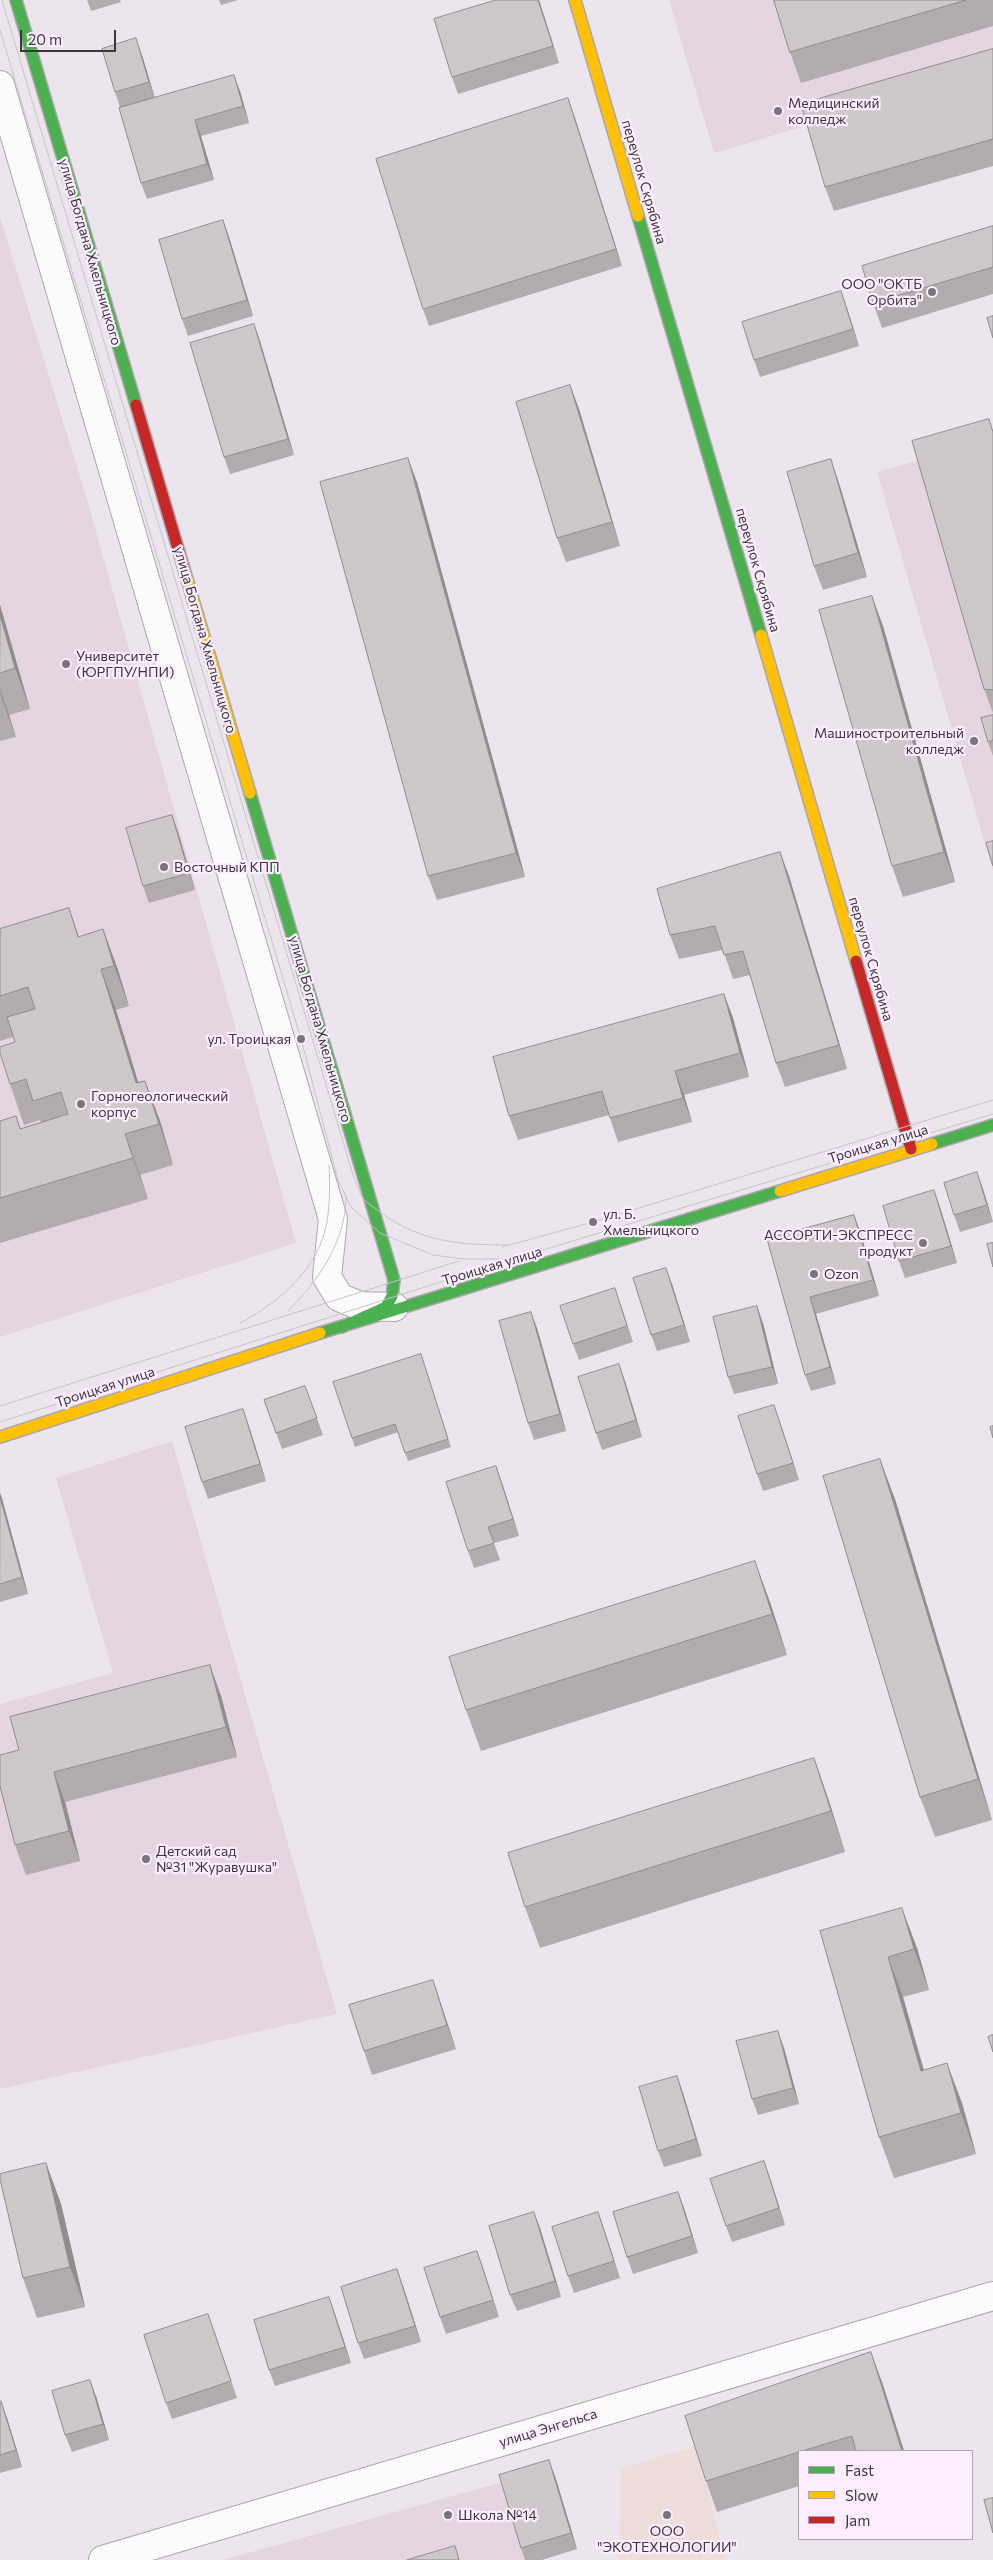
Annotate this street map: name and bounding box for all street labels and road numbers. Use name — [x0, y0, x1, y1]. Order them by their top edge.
street label: переулок Скрябина — [618, 118, 670, 246]
street label: улица Богдана Хмельницкого — [55, 157, 125, 347]
street label: переулок Скрябина — [732, 506, 784, 634]
street label: улица Богдана Хмельницкого — [170, 545, 240, 735]
street label: переулок Скрябина — [845, 895, 897, 1023]
street label: улица Богдана Хмельницкого — [285, 934, 355, 1124]
street label: Троицкая улица — [826, 1121, 930, 1167]
street label: Троицкая улица — [440, 1243, 544, 1289]
street label: Троицкая улица — [53, 1363, 157, 1411]
street label: улица Энгельса — [497, 2405, 599, 2451]

